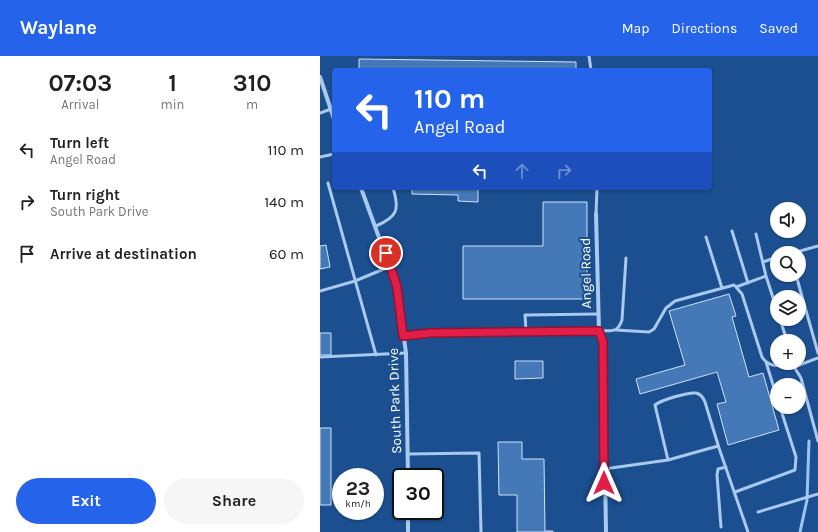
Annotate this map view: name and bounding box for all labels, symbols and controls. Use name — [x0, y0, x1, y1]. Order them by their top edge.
text: Waylane — [20, 17, 97, 39]
text: Map — [622, 20, 650, 37]
text: Directions — [672, 20, 737, 37]
text: Saved — [759, 20, 798, 37]
text: 07:03 — [48, 69, 112, 97]
text: 1 — [168, 69, 177, 97]
text: 310 — [233, 69, 272, 97]
text: 110 m — [414, 82, 485, 115]
icon: left — [348, 84, 400, 136]
text: Arrival — [61, 97, 99, 112]
text: min — [161, 97, 184, 112]
text: m — [246, 97, 258, 112]
text: Angel Road — [414, 116, 505, 138]
text: Turn left — [50, 134, 109, 152]
icon: left — [16, 139, 38, 161]
text: 110 m — [268, 141, 304, 159]
text: Angel Road — [50, 152, 116, 167]
icon: left — [469, 160, 491, 182]
icon: ahead — [511, 160, 533, 182]
icon: right — [553, 160, 575, 182]
text: Turn right — [50, 186, 120, 204]
icon: right — [16, 191, 38, 213]
text: 140 m — [264, 193, 304, 211]
map controls — [770, 202, 806, 414]
button: sound — [770, 202, 806, 238]
text: South Park Drive — [50, 204, 148, 219]
pin — [369, 236, 403, 270]
street label: Angel Road — [577, 237, 595, 309]
icon: arrive — [375, 242, 397, 264]
icon: arrive — [16, 243, 38, 265]
text: Arrive at destination — [50, 245, 197, 263]
text: 60 m — [269, 245, 304, 263]
button: search — [770, 246, 806, 282]
button: layers — [770, 290, 806, 326]
button: + — [770, 334, 806, 370]
street label: South Park Drive — [385, 348, 405, 454]
button: − — [770, 378, 806, 414]
position arrow — [583, 462, 625, 504]
speed limit sign: 30 — [392, 468, 444, 520]
text: 23 — [346, 477, 370, 500]
button: Exit — [16, 478, 156, 524]
button: Share — [164, 478, 304, 524]
text: km/h — [345, 498, 371, 510]

